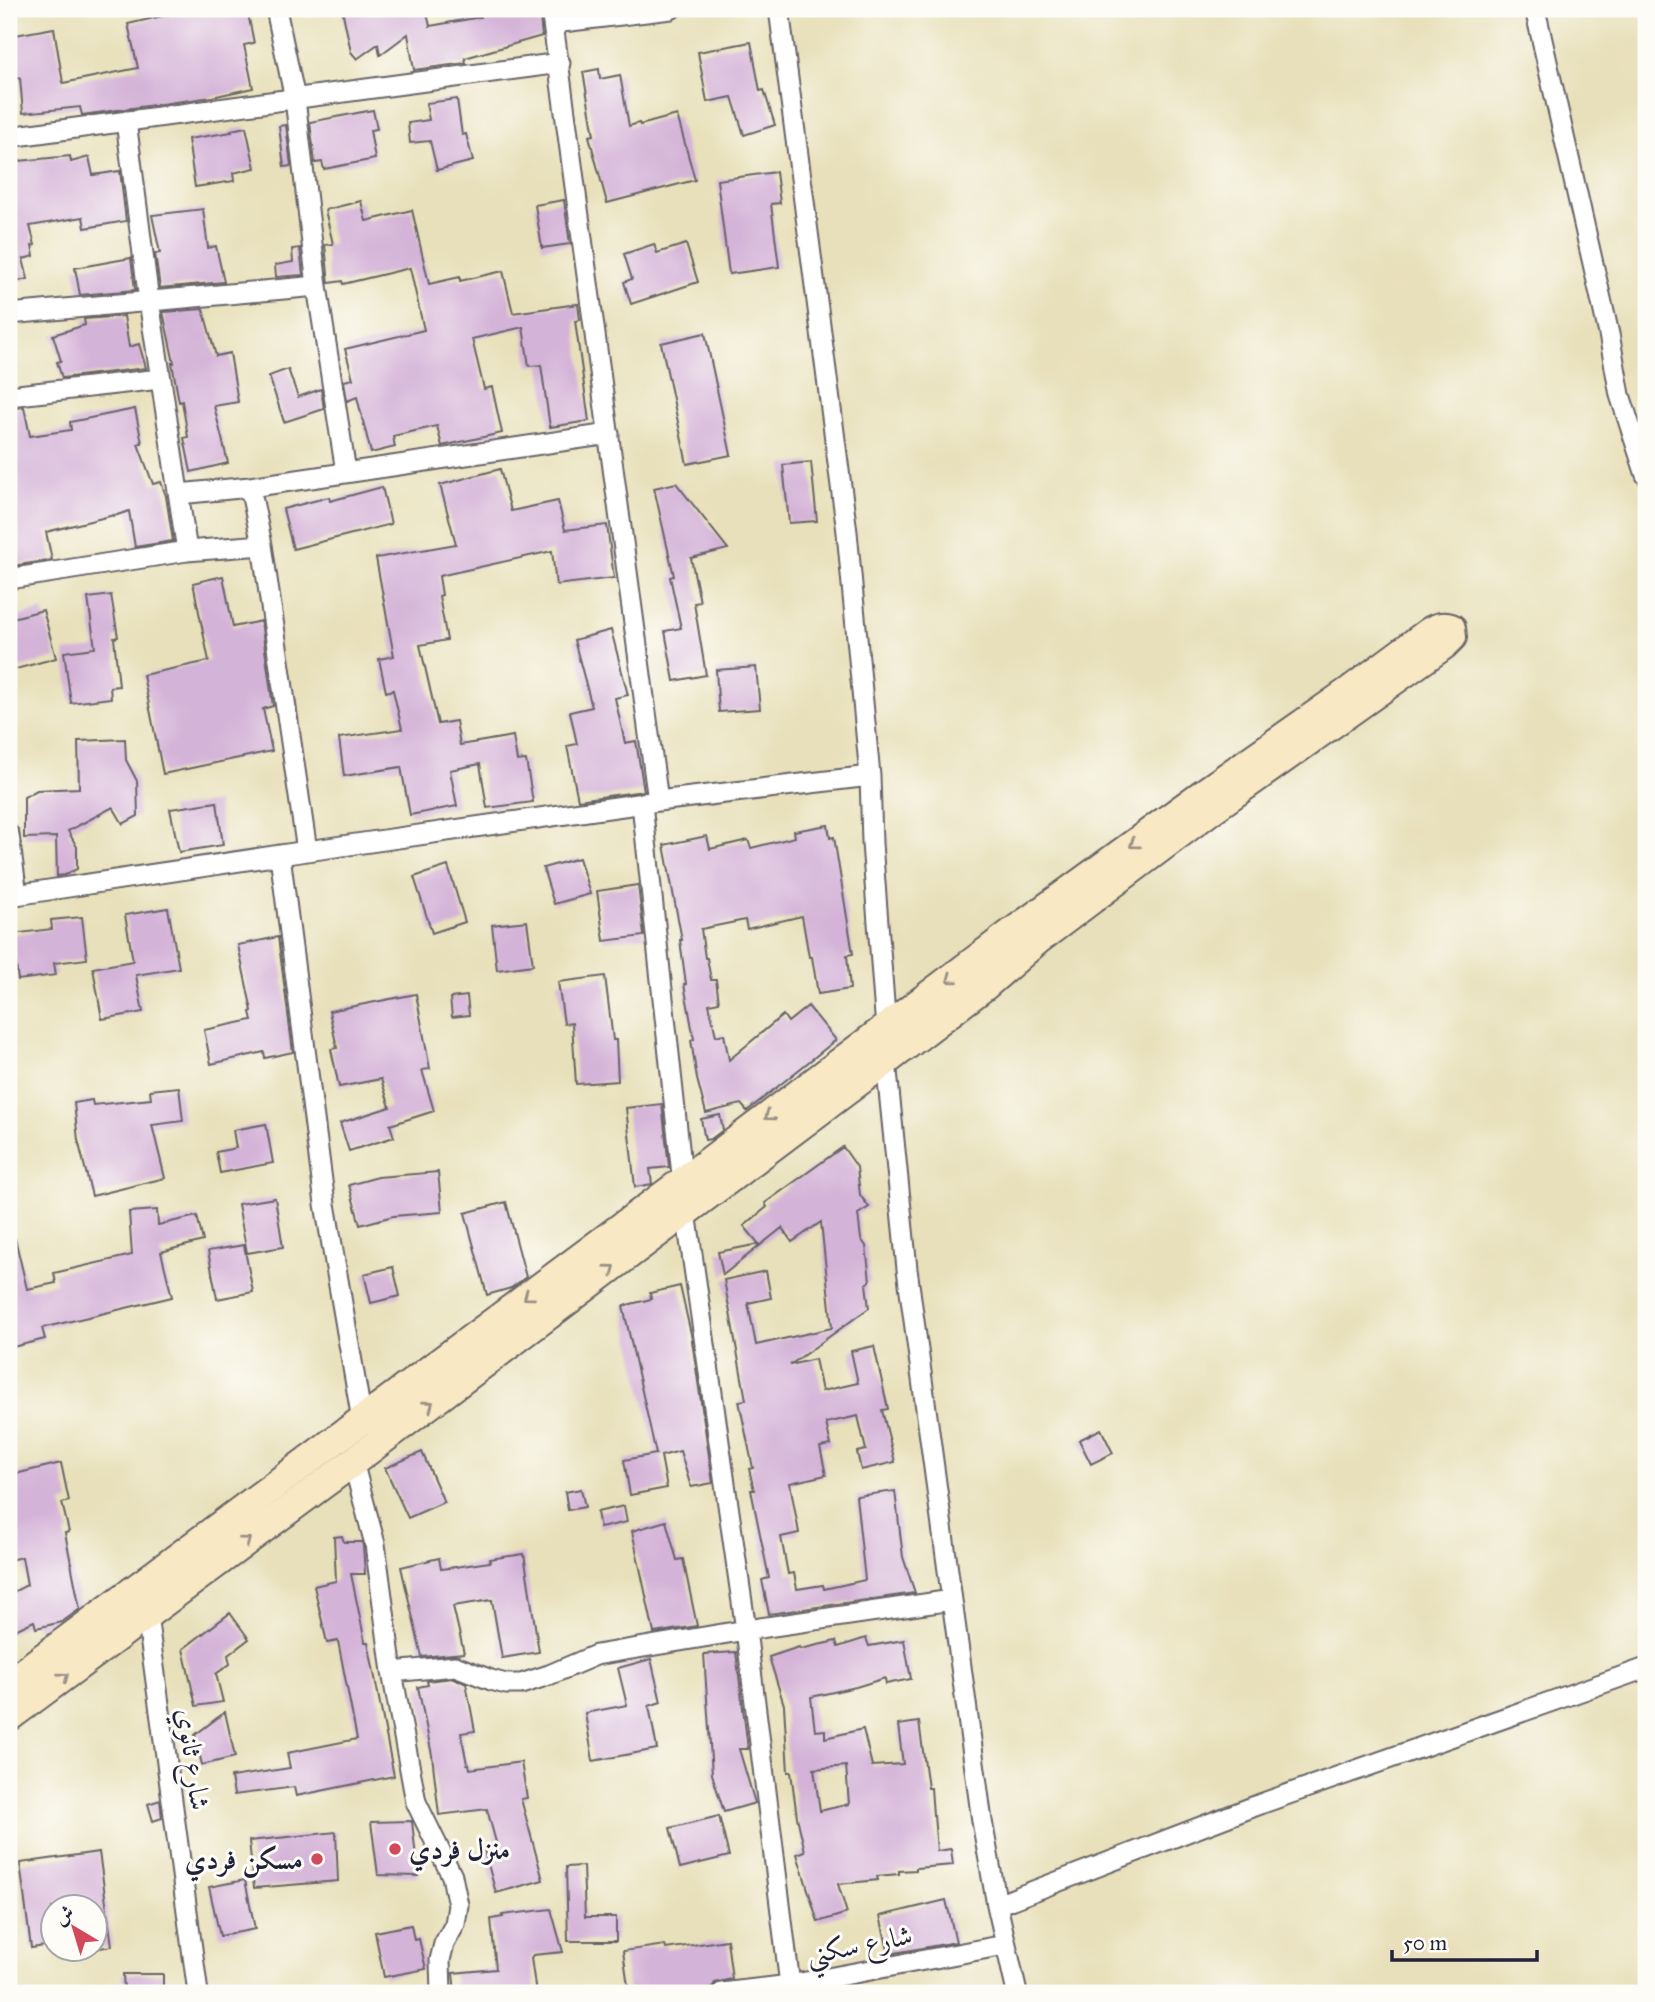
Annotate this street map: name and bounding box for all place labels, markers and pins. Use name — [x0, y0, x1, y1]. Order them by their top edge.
place label: منزل فردي — [409, 1832, 510, 1872]
marker: منزل فردي — [387, 1841, 403, 1857]
place label: مسكن فردي — [185, 1842, 303, 1882]
marker: مسكن فردي — [309, 1851, 325, 1867]

